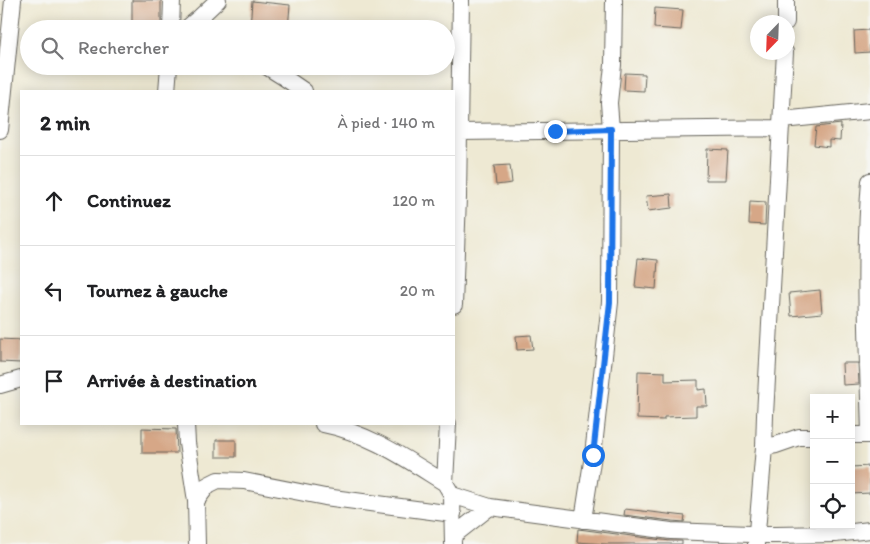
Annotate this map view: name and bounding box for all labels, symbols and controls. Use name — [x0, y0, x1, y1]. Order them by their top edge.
north arrow — [750, 15, 795, 60]
search box — [20, 20, 455, 75]
icon: search — [38, 34, 66, 62]
text: Rechercher — [78, 36, 169, 59]
text: 2 min — [40, 110, 90, 135]
text: À pied · 140 m — [337, 113, 435, 132]
route end — [544, 120, 567, 143]
icon: ahead — [40, 187, 68, 215]
text: Continuez — [87, 189, 171, 212]
text: 120 m — [392, 191, 435, 210]
icon: left — [40, 277, 68, 305]
text: Tournez à gauche — [87, 279, 228, 302]
text: 20 m — [400, 281, 435, 300]
icon: arrive — [40, 367, 68, 395]
text: Arrivée à destination — [87, 369, 257, 392]
map controls — [810, 394, 855, 529]
button: + — [810, 394, 855, 439]
button: − — [810, 439, 855, 484]
route start — [582, 444, 605, 467]
button: locate — [810, 484, 855, 529]

